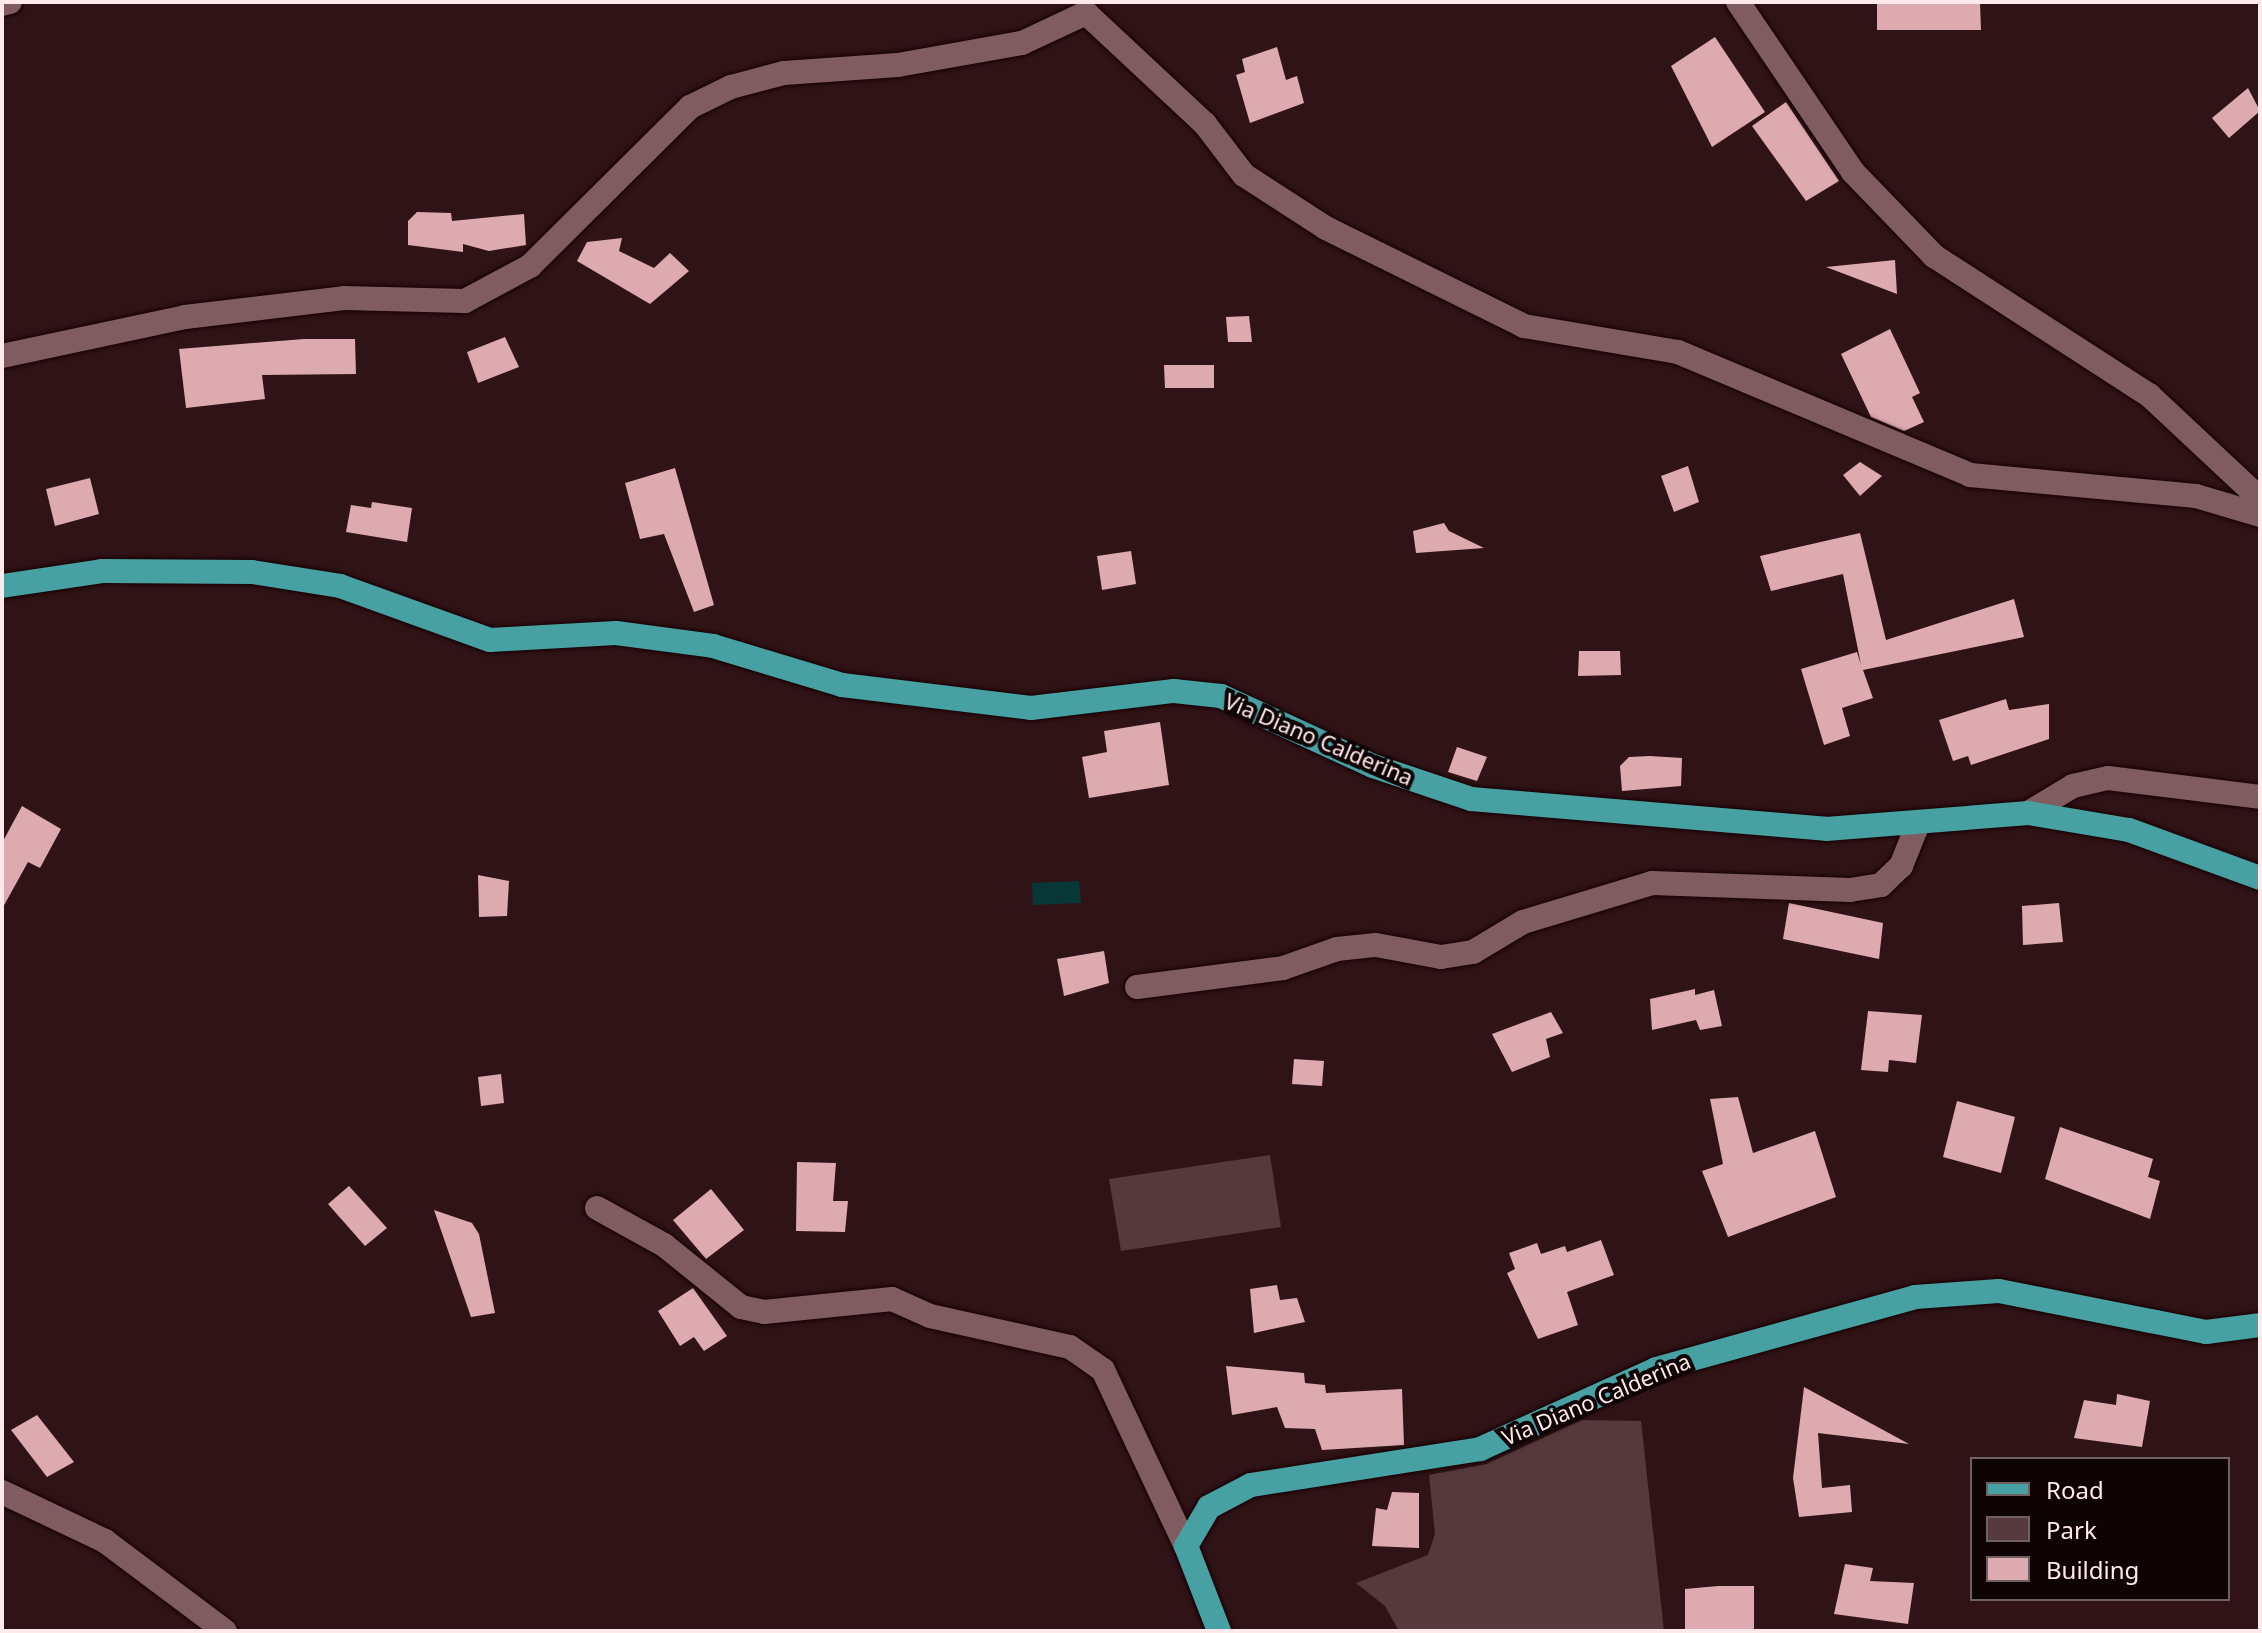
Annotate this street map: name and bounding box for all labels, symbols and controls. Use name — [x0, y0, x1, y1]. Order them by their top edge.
street label: Via Diano Calderina — [1221, 687, 1417, 791]
street label: Via Diano Calderina — [1498, 1347, 1694, 1451]
legend — [1970, 1457, 2230, 1601]
text: Road — [2046, 1473, 2104, 1506]
text: Park — [2046, 1513, 2097, 1546]
text: Building — [2046, 1553, 2139, 1586]

